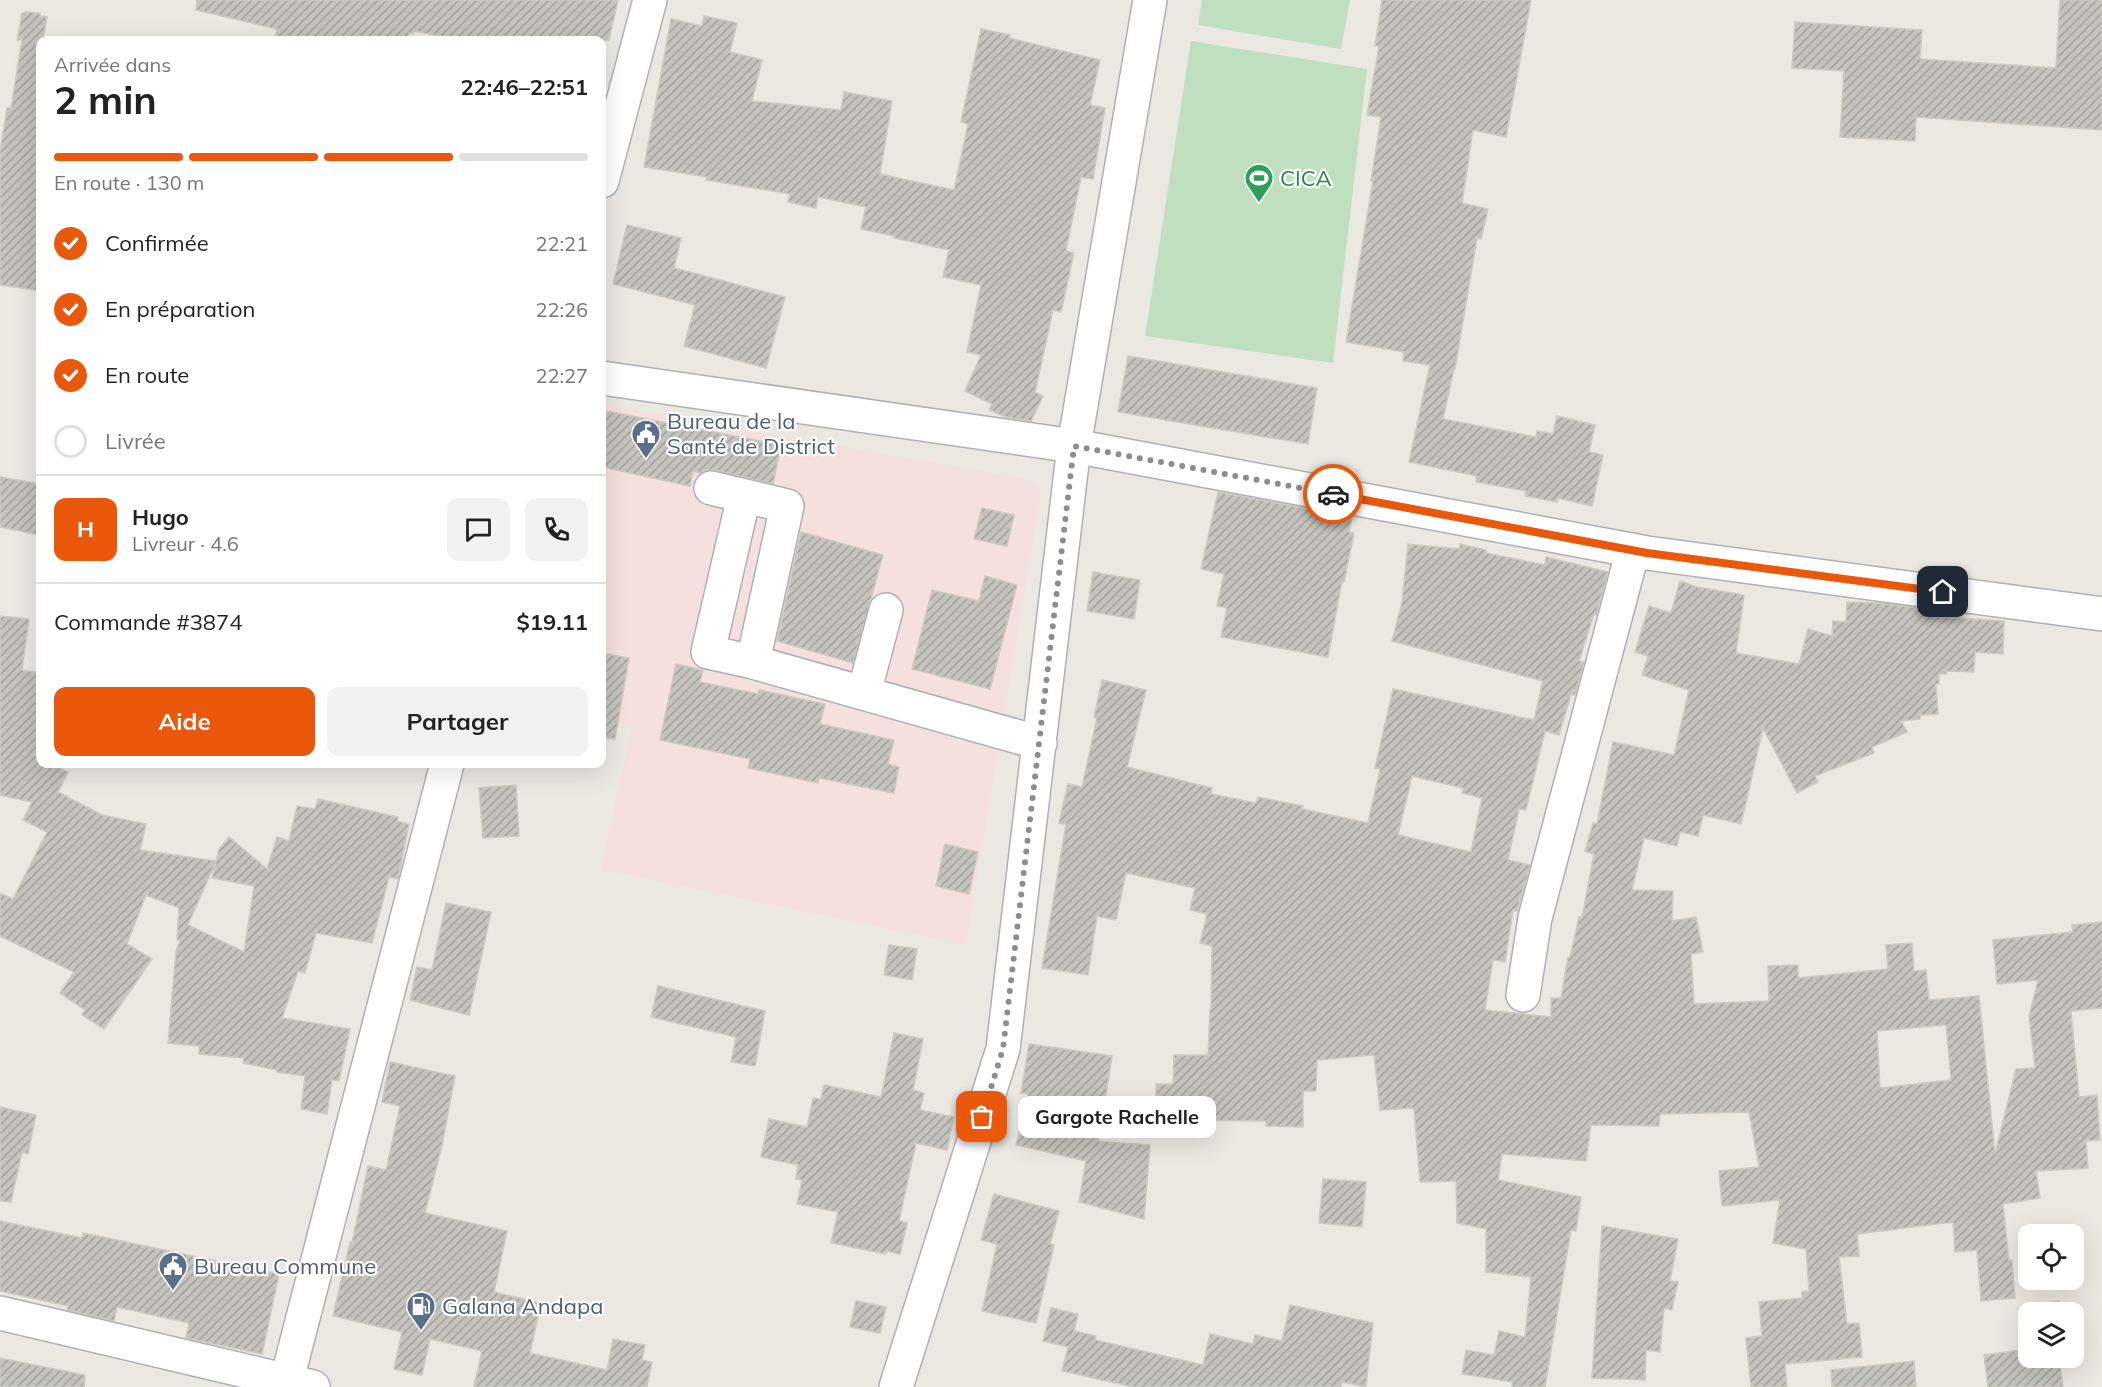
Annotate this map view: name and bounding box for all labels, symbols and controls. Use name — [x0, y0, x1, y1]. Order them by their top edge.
text: Arrivée dans — [54, 52, 171, 77]
text: 22:46–22:51 — [460, 73, 588, 101]
text: 2 min — [54, 75, 157, 124]
sports icon: CICA — [1243, 162, 1275, 204]
place label: CICA — [1280, 164, 1332, 192]
text: En route · 130 m — [54, 170, 204, 195]
icon: check — [54, 227, 87, 260]
text: Confirmée — [105, 229, 209, 257]
text: 22:21 — [535, 231, 588, 256]
icon: check — [54, 293, 87, 326]
text: En préparation — [105, 295, 255, 323]
text: 22:26 — [535, 297, 588, 322]
icon: check — [54, 359, 87, 392]
text: En route — [105, 361, 189, 389]
text: 22:27 — [535, 363, 588, 388]
place label: Bureau de la Santé de District — [667, 407, 835, 460]
public building icon: Bureau de la Santé de District — [630, 418, 662, 460]
text: Livrée — [105, 427, 166, 455]
courier — [1303, 464, 1363, 524]
icon: car — [1317, 478, 1350, 511]
button: chat — [447, 498, 510, 561]
button: phone — [525, 498, 588, 561]
text: Hugo — [132, 503, 189, 531]
text: H — [77, 515, 94, 543]
text: Livreur · 4.6 — [132, 531, 239, 556]
pin — [1917, 566, 1968, 617]
icon: home — [1926, 575, 1959, 608]
text: Commande #3874 — [54, 608, 242, 636]
text: $19.11 — [517, 608, 588, 636]
button: Aide — [54, 687, 315, 756]
button: Partager — [327, 687, 588, 756]
pin — [956, 1091, 1007, 1142]
callout: Gargote Rachelle — [1018, 1096, 1216, 1138]
icon: bag — [965, 1100, 998, 1133]
text: Gargote Rachelle — [1035, 1104, 1199, 1129]
map controls — [2018, 1224, 2084, 1368]
button: locate — [2018, 1224, 2084, 1290]
public building icon: Bureau Commune — [157, 1250, 189, 1292]
place label: Bureau Commune — [194, 1252, 376, 1280]
fuel station icon: Galana Andapa — [405, 1290, 437, 1332]
place label: Galana Andapa — [442, 1292, 603, 1320]
button: layers — [2018, 1302, 2084, 1368]

